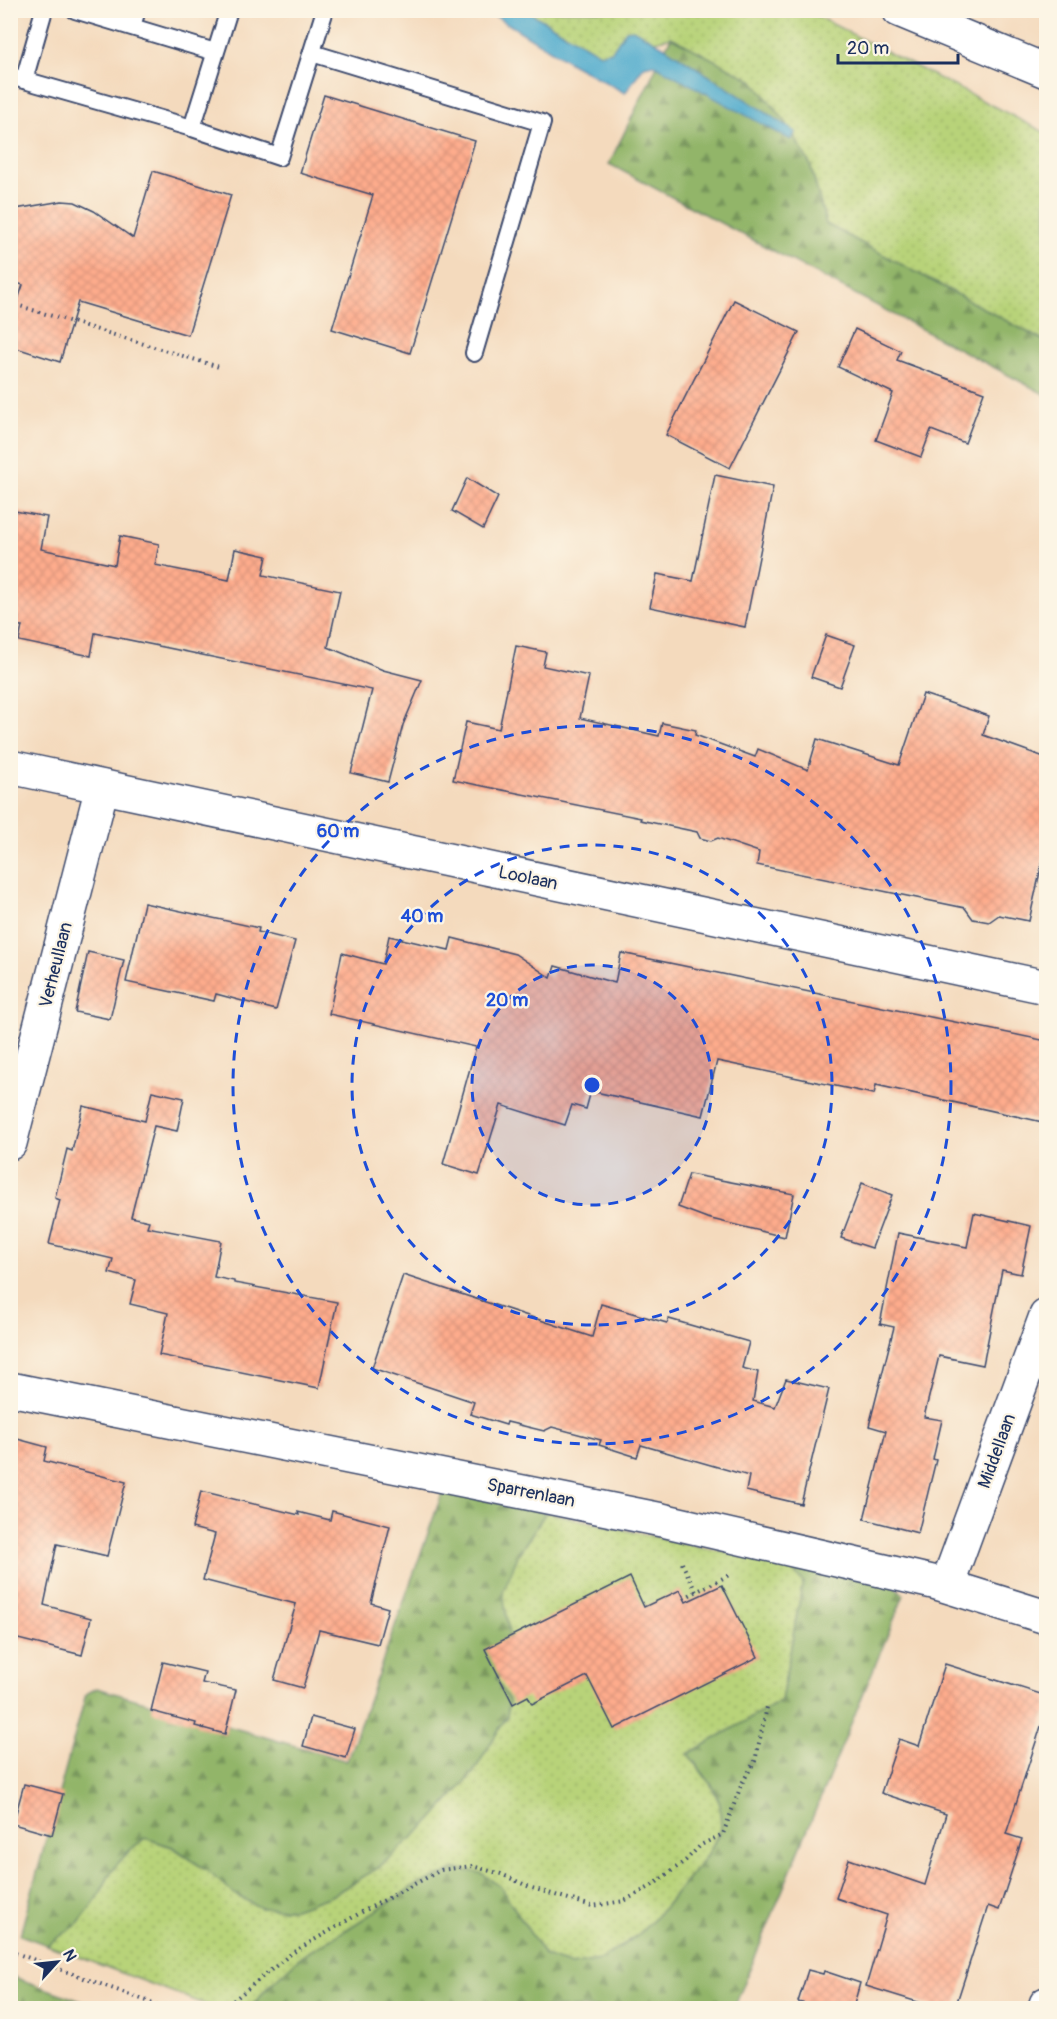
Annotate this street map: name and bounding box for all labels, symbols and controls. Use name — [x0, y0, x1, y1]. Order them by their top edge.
scale bar — [838, 27, 958, 65]
text: 20 m — [847, 37, 889, 60]
text: 60 m — [317, 820, 359, 843]
street label: Loolaan — [496, 860, 560, 896]
text: 40 m — [401, 905, 443, 928]
street label: Verheullaan — [34, 920, 78, 1010]
text: 20 m — [486, 989, 528, 1012]
centre of rings — [582, 1075, 602, 1095]
street label: Middellaan — [973, 1410, 1021, 1492]
street label: Sparrenlaan — [485, 1473, 577, 1513]
north arrow — [27, 1932, 87, 1992]
text: N — [58, 1946, 81, 1965]

